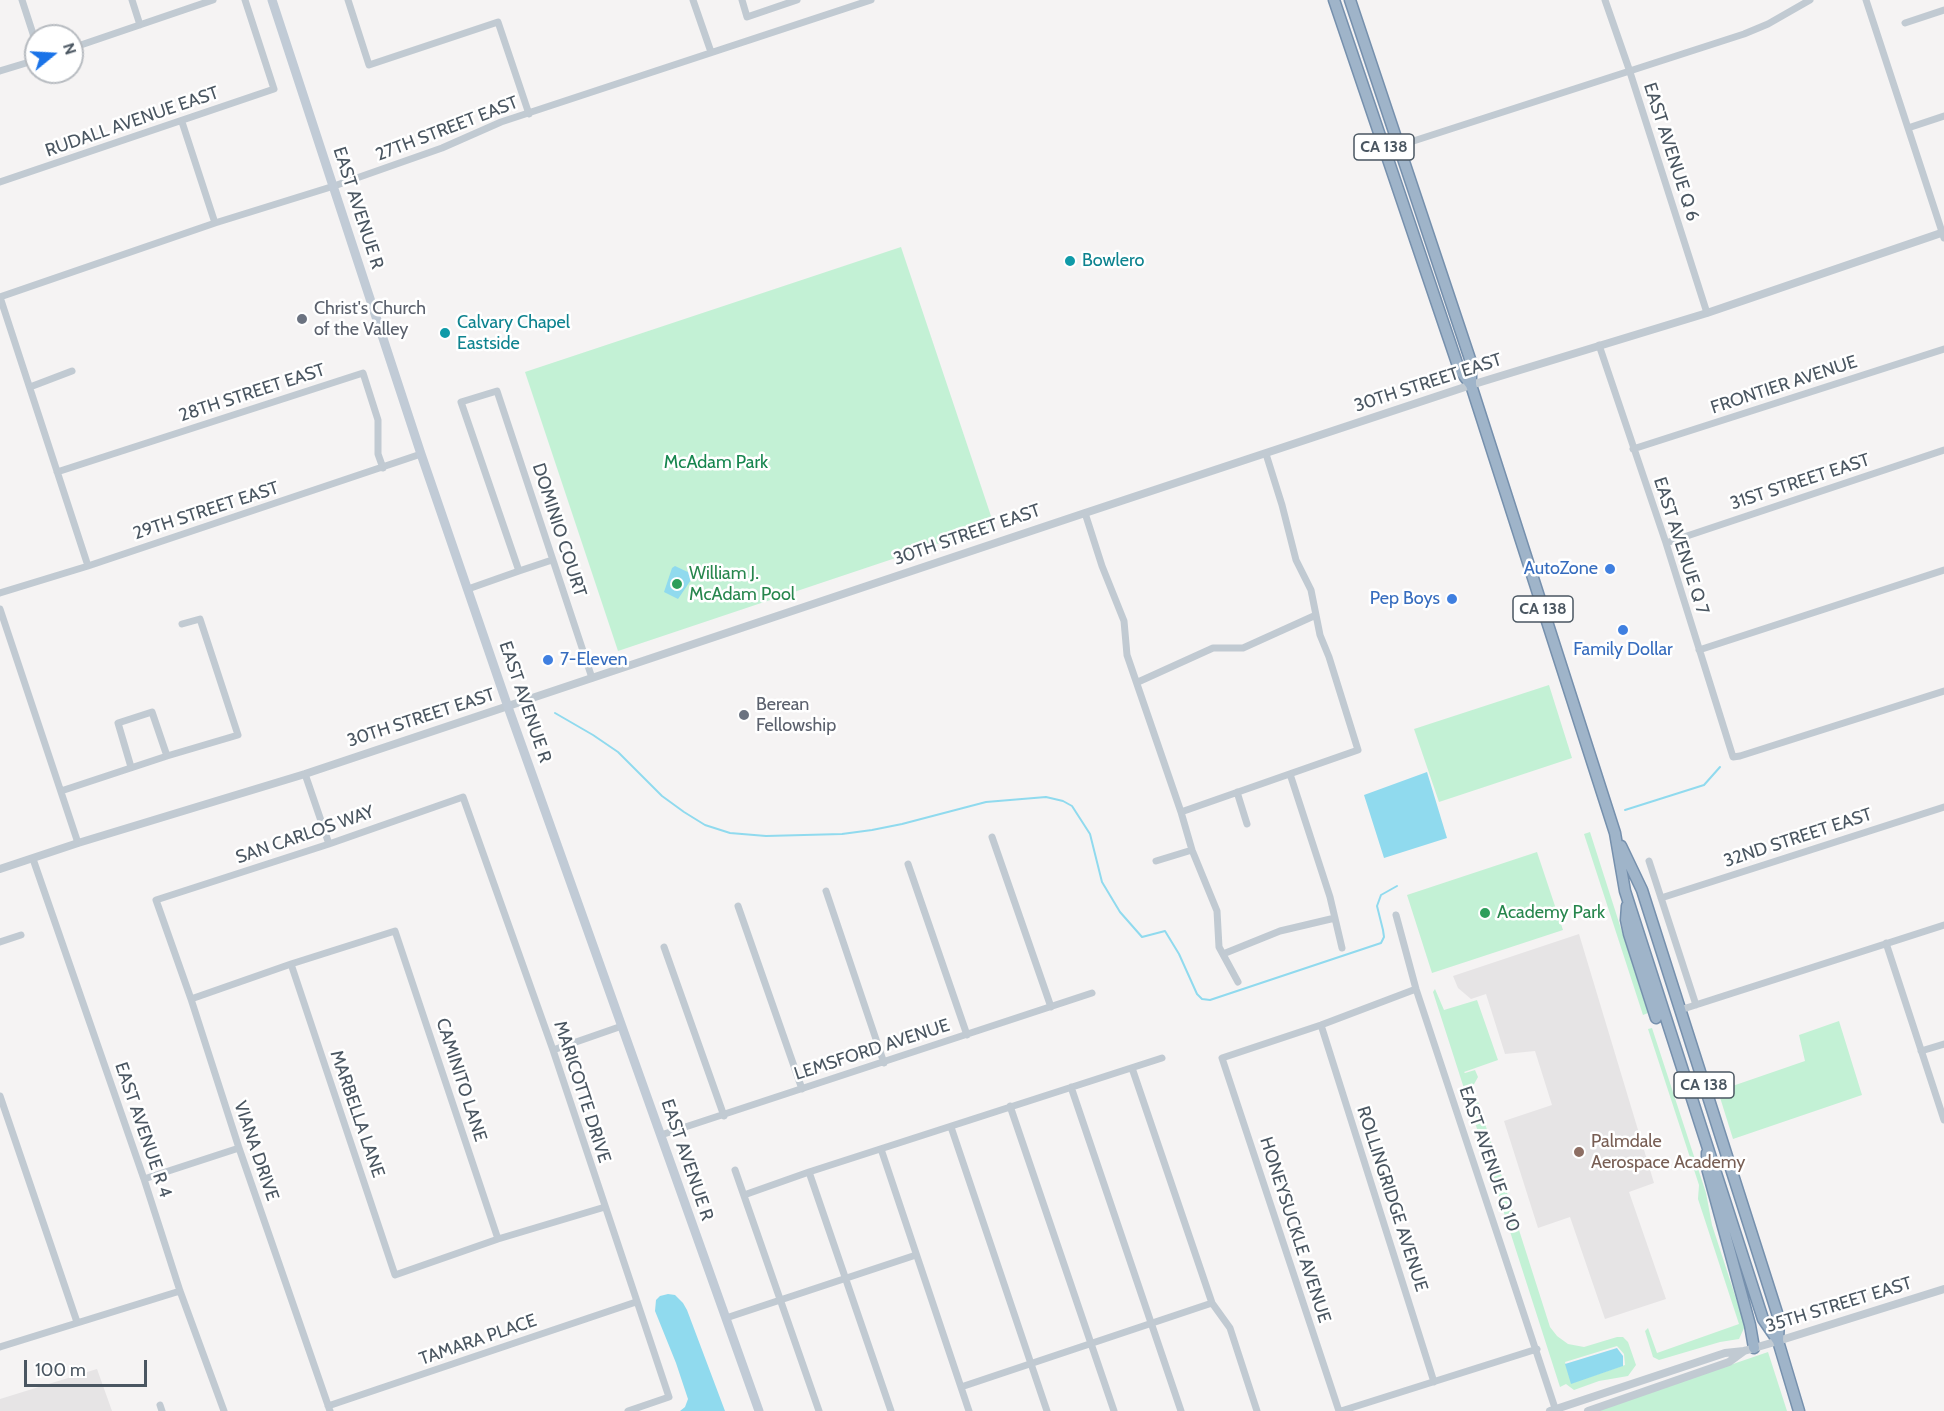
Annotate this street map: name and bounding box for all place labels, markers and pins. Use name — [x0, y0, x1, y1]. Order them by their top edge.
place label: Bowlero — [1082, 250, 1144, 272]
marker: Bowlero — [1063, 254, 1077, 268]
place label: Christ's Church of the Valley — [314, 298, 426, 340]
marker: Christ's Church of the Valley — [295, 312, 309, 326]
place label: Calvary Chapel Eastside — [457, 312, 570, 354]
marker: Calvary Chapel Eastside — [438, 326, 452, 340]
place label: AutoZone — [1524, 558, 1598, 580]
marker: AutoZone — [1603, 562, 1617, 576]
place label: William J. McAdam Pool — [689, 563, 795, 606]
marker: William J. McAdam Pool — [670, 577, 684, 591]
place label: Pep Boys — [1370, 588, 1440, 610]
marker: Pep Boys — [1445, 592, 1459, 606]
marker: Family Dollar — [1616, 623, 1630, 637]
place label: Family Dollar — [1573, 639, 1673, 661]
place label: 7-Eleven — [560, 649, 628, 671]
marker: 7-Eleven — [541, 653, 555, 667]
place label: Berean Fellowship — [756, 694, 836, 736]
marker: Berean Fellowship — [737, 708, 751, 722]
place label: Academy Park — [1497, 902, 1605, 924]
marker: Academy Park — [1478, 906, 1492, 920]
place label: Palmdale Aerospace Academy — [1591, 1131, 1745, 1174]
marker: Palmdale Aerospace Academy — [1572, 1145, 1586, 1159]

